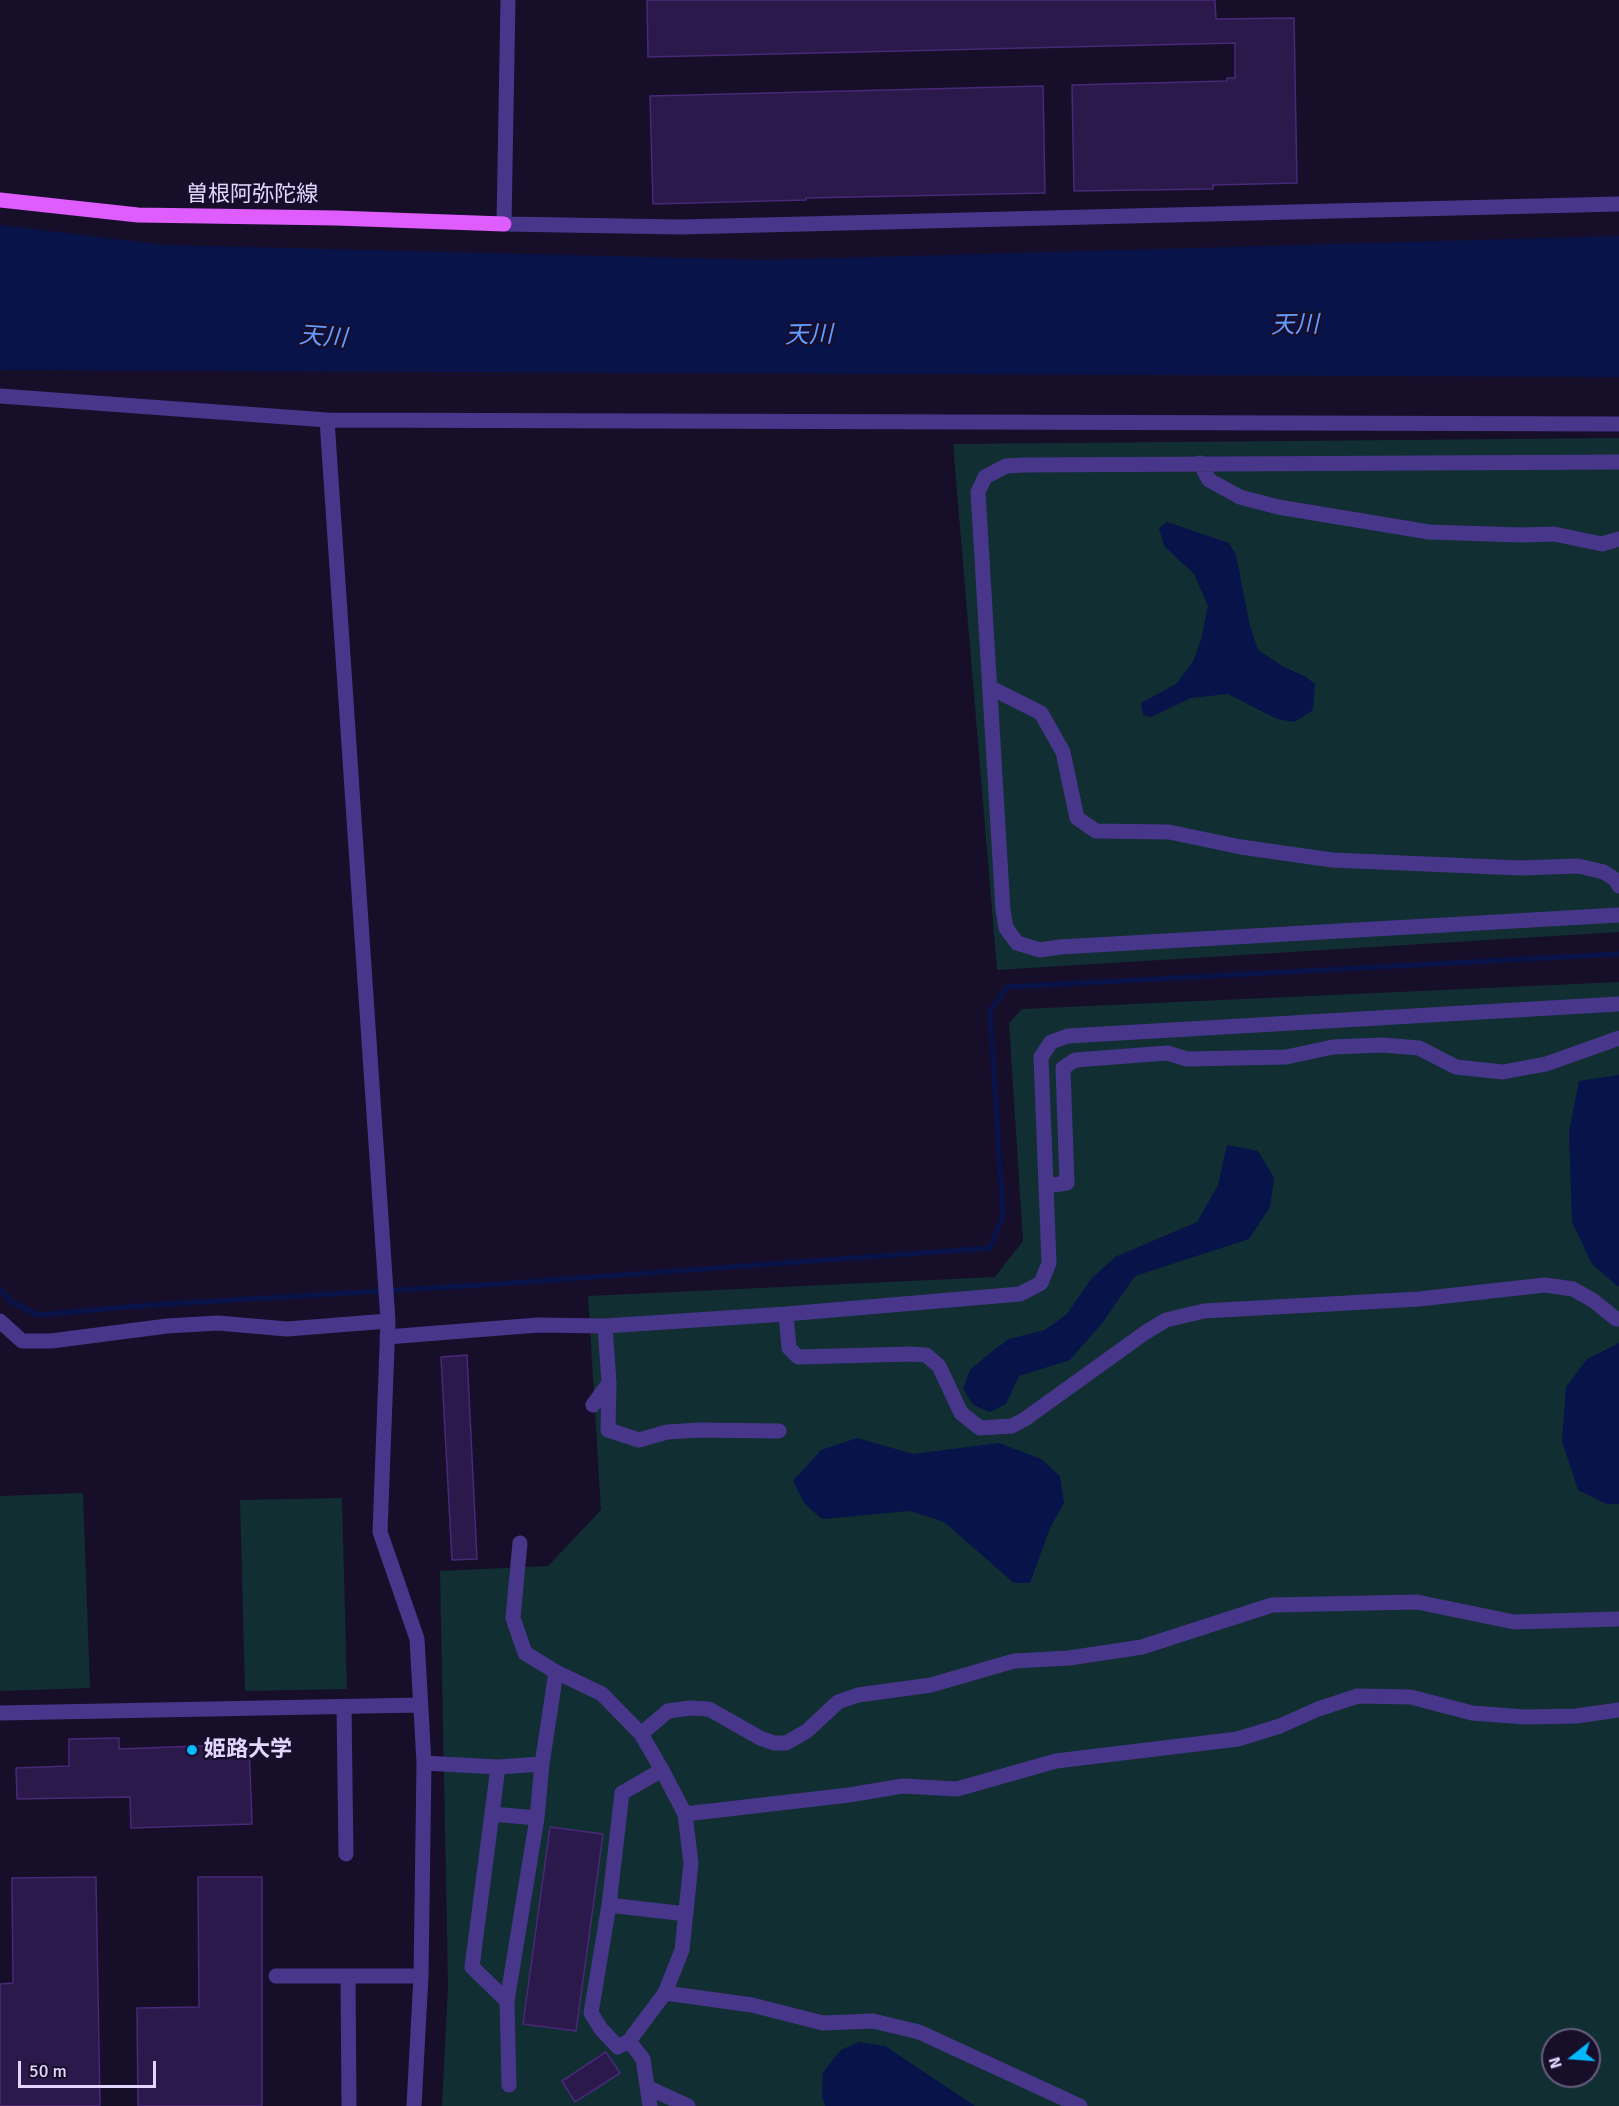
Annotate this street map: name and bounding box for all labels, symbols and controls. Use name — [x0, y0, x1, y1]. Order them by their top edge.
street label: 曽根阿弥陀線 — [186, 182, 318, 208]
water label: 天川 — [1271, 311, 1319, 341]
water label: 天川 — [785, 321, 833, 351]
water label: 天川 — [298, 322, 348, 354]
place label: 姫路大学 — [204, 1737, 292, 1763]
marker: 姫路大学 — [185, 1743, 199, 1757]
north arrow — [1541, 2028, 1601, 2088]
scale bar — [21, 2049, 159, 2087]
text: N — [1545, 2054, 1567, 2071]
text: 50 m — [29, 2060, 67, 2082]

